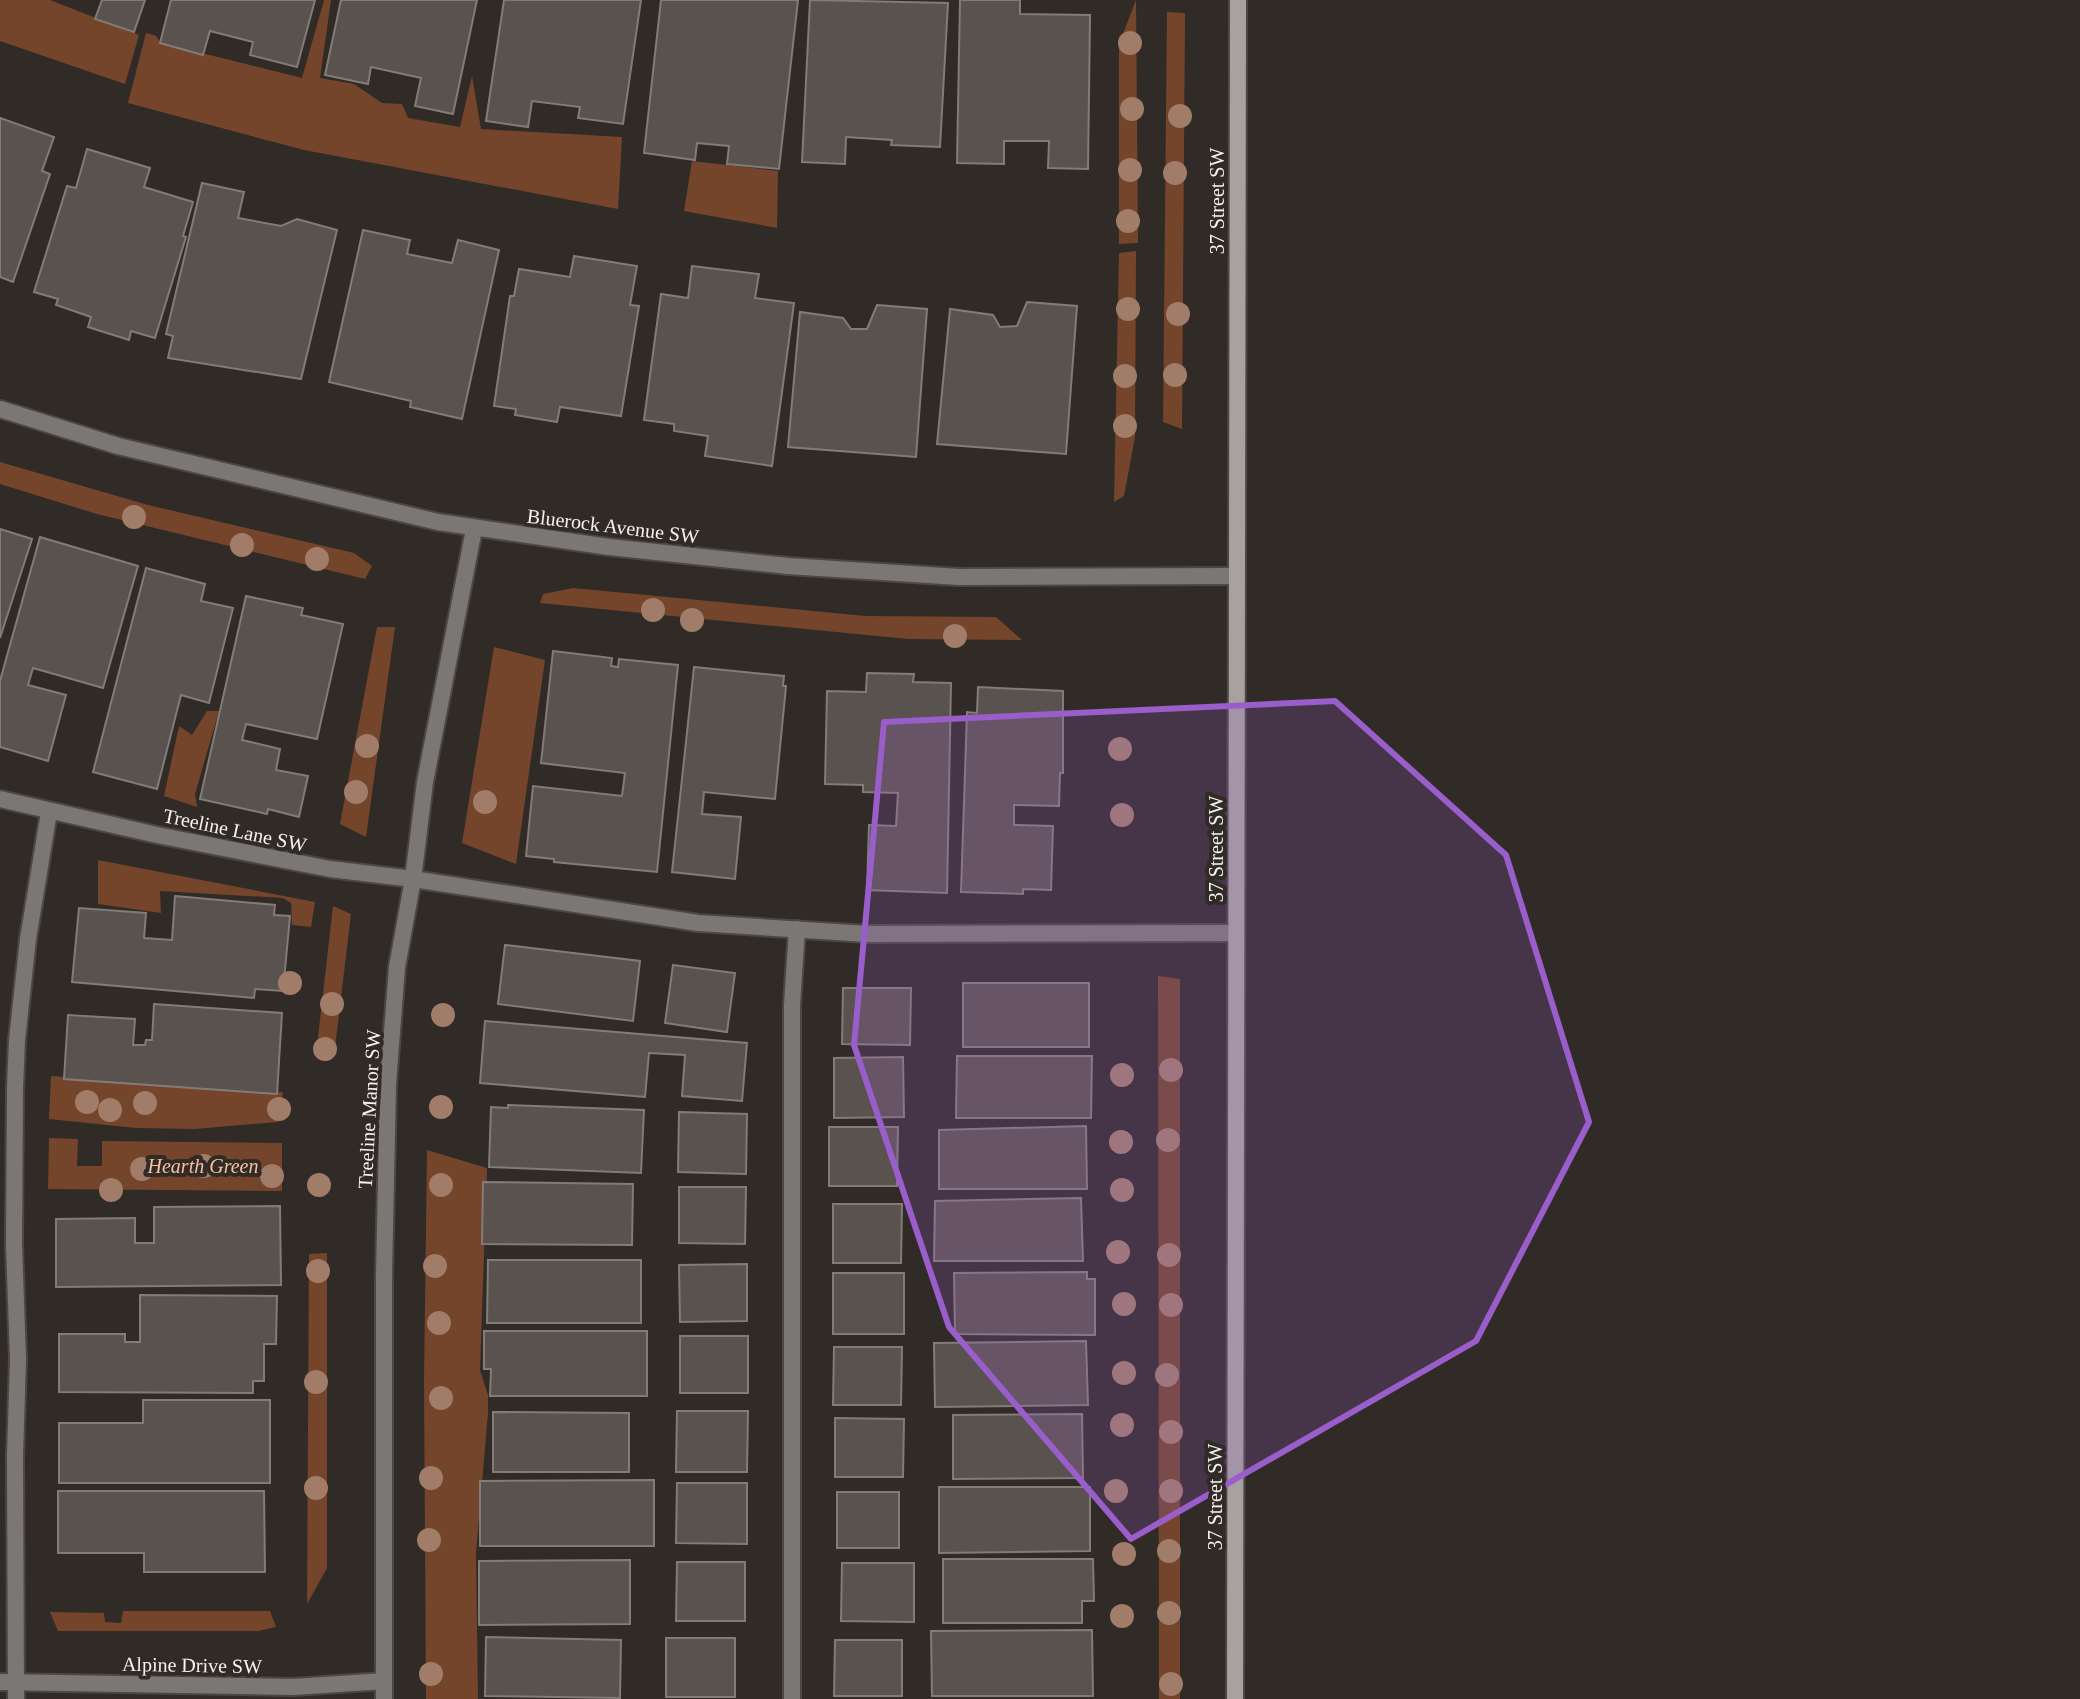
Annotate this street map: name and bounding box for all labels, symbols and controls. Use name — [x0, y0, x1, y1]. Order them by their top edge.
street label: 37 Street SW — [1206, 148, 1228, 254]
street label: Bluerock Avenue SW — [526, 505, 700, 547]
street label: 37 Street SW — [1205, 796, 1227, 902]
street label: Treeline Lane SW — [161, 804, 309, 856]
street label: Treeline Manor SW — [354, 1029, 384, 1189]
park label: Hearth Green — [147, 1155, 258, 1177]
street label: 37 Street SW — [1204, 1444, 1226, 1550]
street label: Alpine Drive SW — [122, 1653, 262, 1678]

